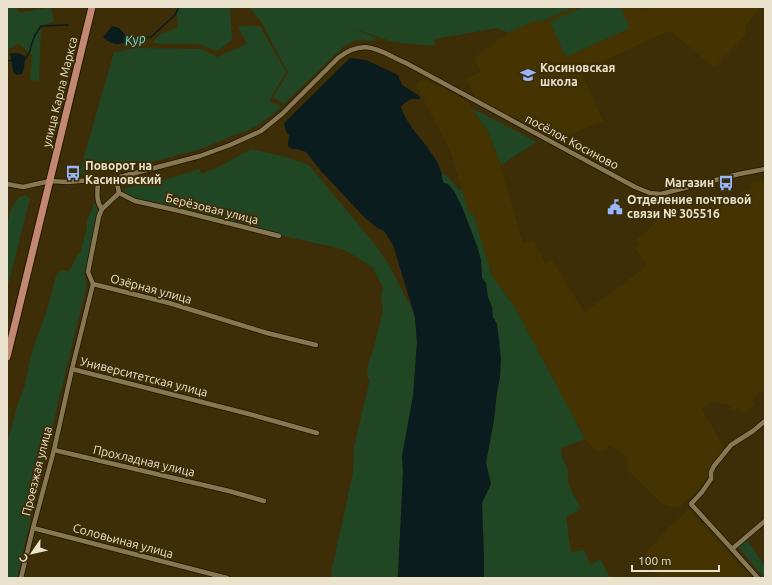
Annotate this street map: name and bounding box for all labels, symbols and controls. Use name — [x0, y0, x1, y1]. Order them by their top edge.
water label: Кур — [124, 31, 146, 47]
street label: улица Карла Маркса — [39, 35, 80, 148]
place label: Косиновская школа — [540, 61, 615, 88]
school or university icon: Косиновская школа — [519, 66, 537, 84]
street label: посёлок Косиново — [523, 111, 621, 172]
place label: Поворот на Касиновский — [85, 159, 161, 186]
bus stop icon: Поворот на Касиновский — [64, 164, 82, 182]
bus stop icon: Магазин — [717, 174, 735, 192]
place label: Магазин — [665, 176, 714, 189]
street label: Берёзовая улица — [164, 191, 260, 226]
place label: Отделение почтовой связи № 305516 — [627, 193, 751, 220]
public building icon: Отделение почтовой связи № 305516 — [606, 198, 624, 216]
street label: Озёрная улица — [109, 271, 193, 306]
street label: Университетская улица — [79, 354, 209, 399]
street label: Проезжая улица — [19, 425, 54, 517]
street label: Прохладная улица — [92, 442, 196, 479]
street label: Соловьиная улица — [71, 521, 175, 560]
north arrow — [12, 533, 52, 573]
scale bar — [632, 547, 719, 573]
text: С — [17, 552, 31, 565]
text: 100 m — [638, 554, 671, 567]

